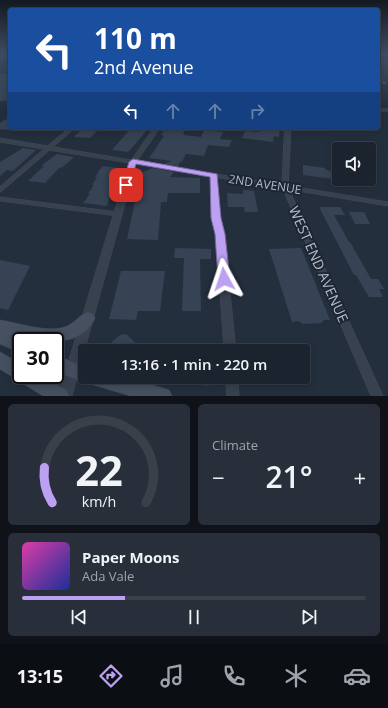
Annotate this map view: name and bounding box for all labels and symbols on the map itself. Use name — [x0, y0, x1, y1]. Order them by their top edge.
pin — [109, 168, 143, 202]
street label: 2ND AVENUE — [227, 170, 303, 198]
street label: WEST END AVENUE — [285, 203, 353, 325]
position arrow — [203, 258, 245, 300]
speed limit sign: 30 — [12, 332, 64, 384]

